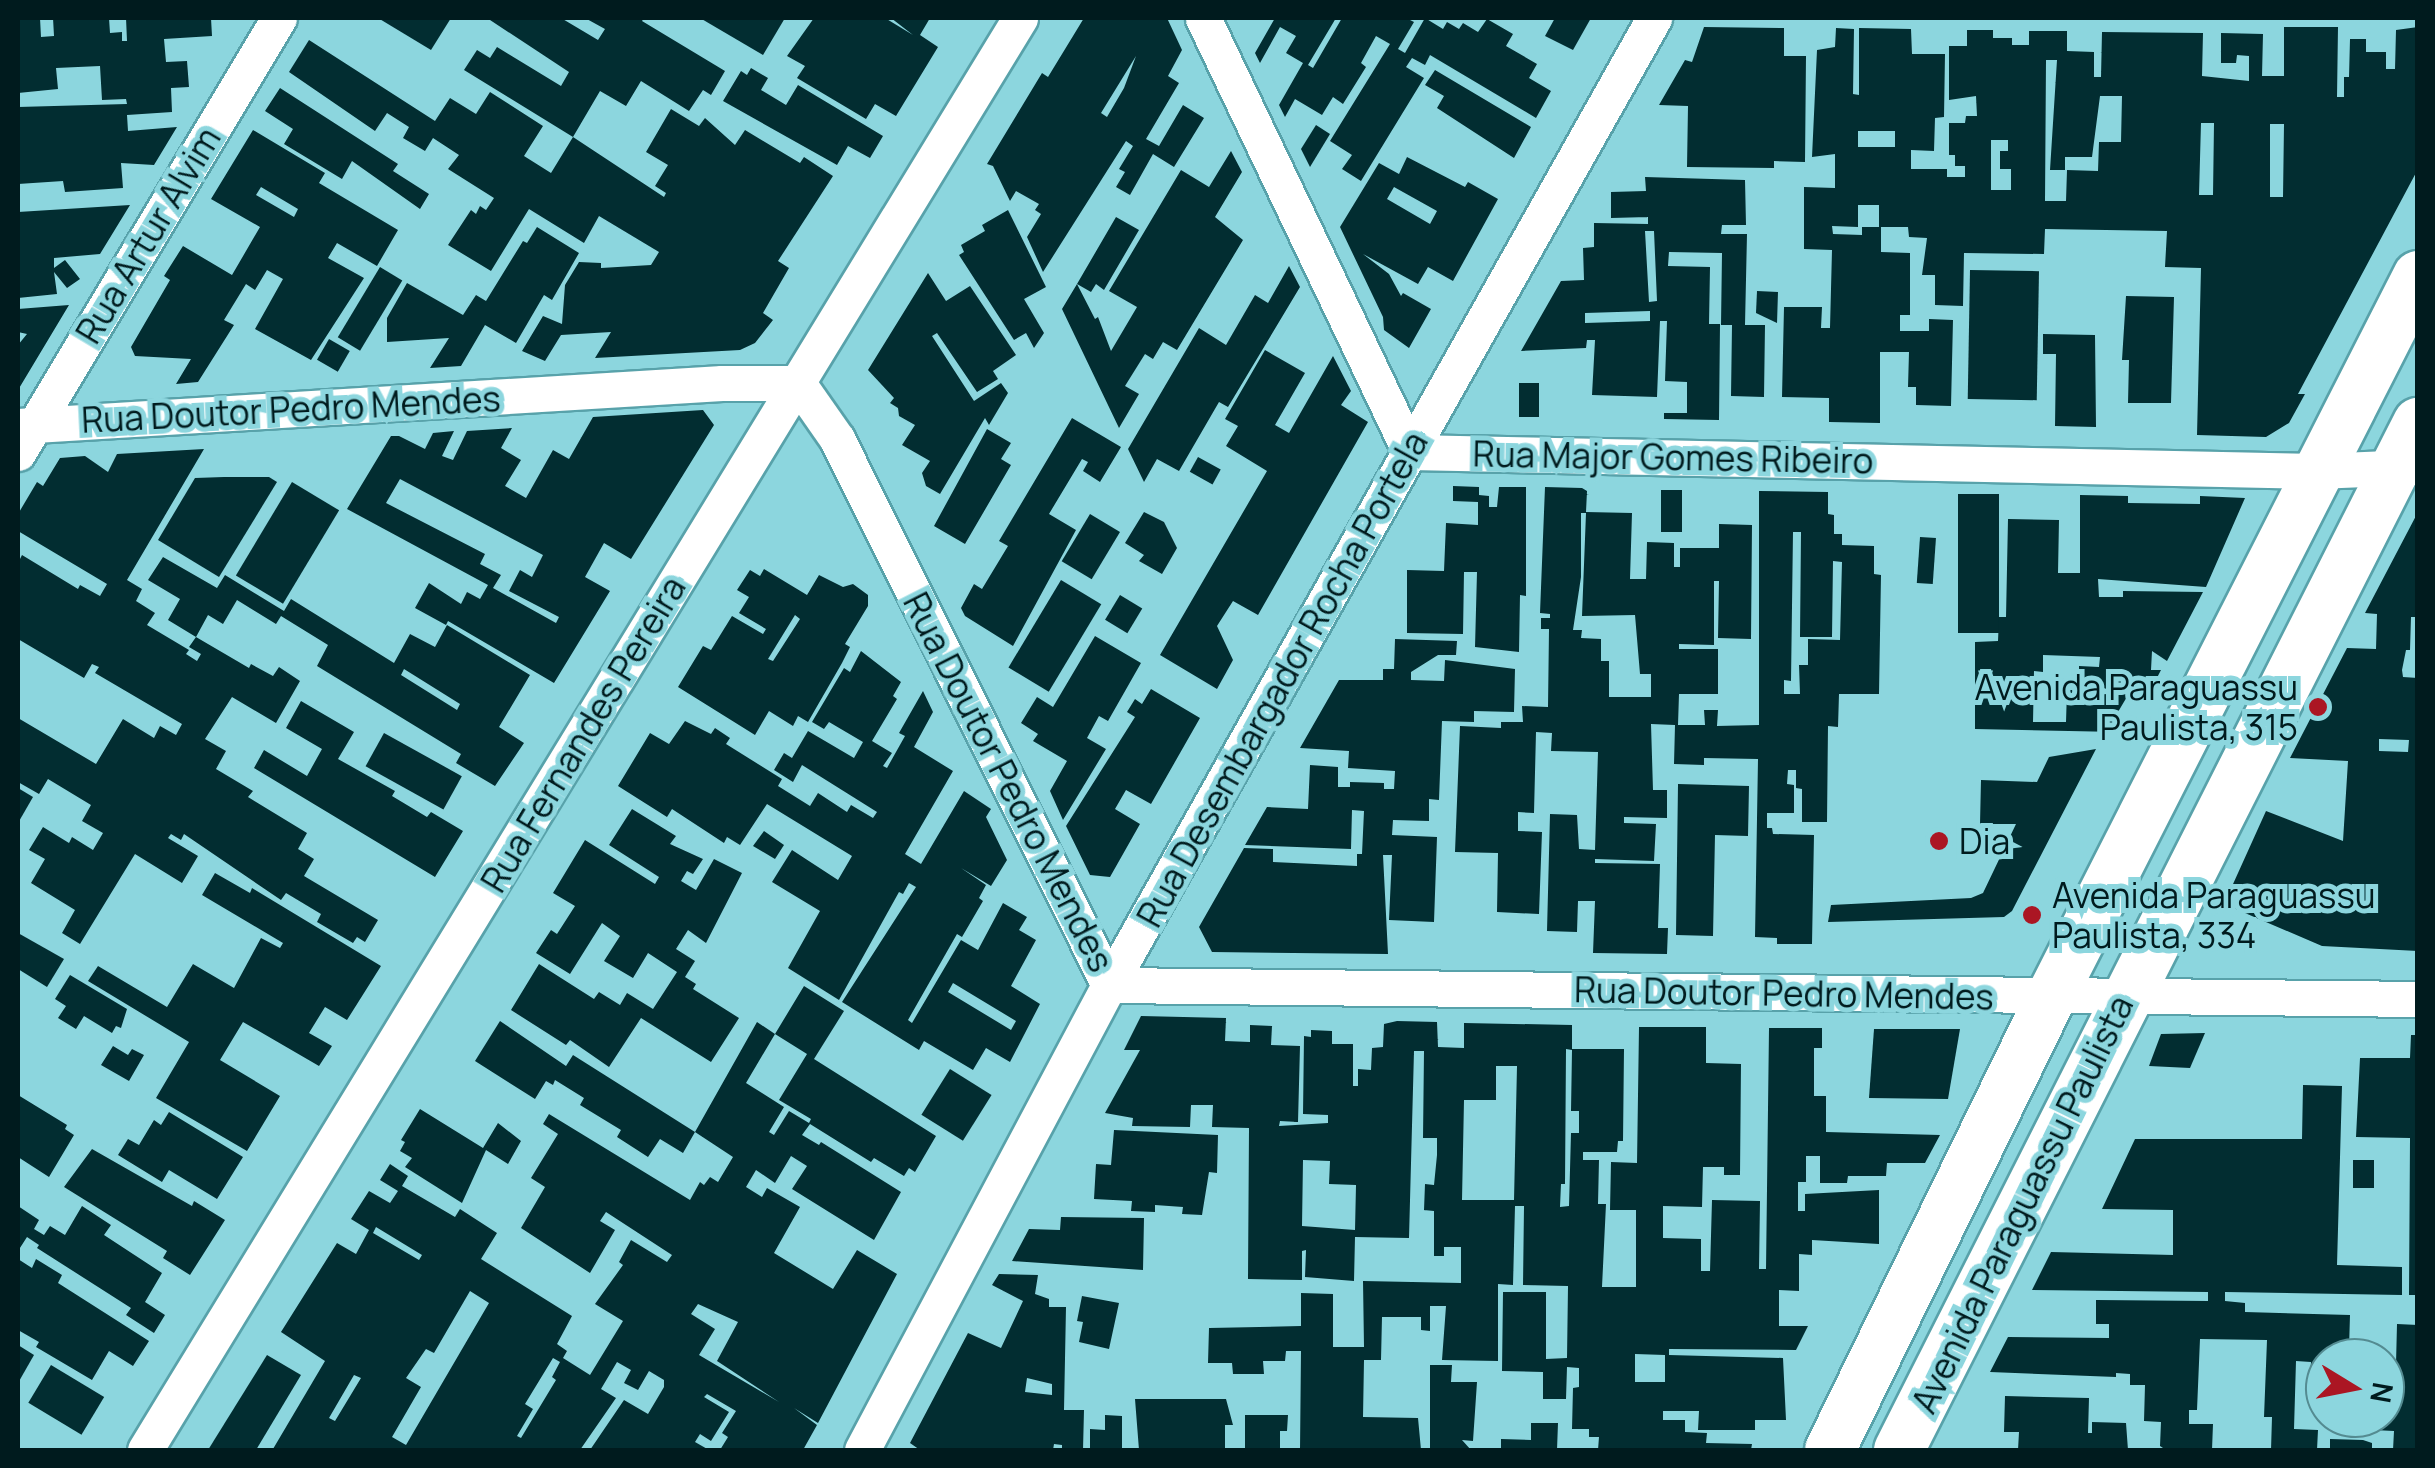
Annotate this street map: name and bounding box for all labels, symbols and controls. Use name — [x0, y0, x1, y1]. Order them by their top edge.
street label: Rua Artur Alvim — [67, 119, 229, 351]
street label: Rua Doutor Pedro Mendes — [80, 377, 502, 441]
street label: Rua Desembargador Rocha Portela — [1128, 424, 1436, 934]
street label: Rua Major Gomes Ribeiro — [1472, 433, 1874, 481]
street label: Rua Fernandes Pereira — [472, 569, 694, 899]
street label: Rua Doutor Pedro Mendes — [895, 585, 1123, 979]
place label: Avenida Paraguassu Paulista, 315 — [1974, 666, 2298, 748]
marker: Avenida Paraguassu Paulista, 315 — [2307, 696, 2329, 718]
place label: Dia — [1959, 820, 2010, 862]
marker: Dia — [1928, 830, 1950, 852]
place label: Avenida Paraguassu Paulista, 334 — [2052, 874, 2376, 956]
marker: Avenida Paraguassu Paulista, 334 — [2021, 904, 2043, 926]
street label: Rua Doutor Pedro Mendes — [1574, 968, 1994, 1018]
street label: Avenida Paraguassu Paulista — [1902, 988, 2142, 1420]
north arrow — [2305, 1338, 2405, 1438]
text: N — [2362, 1380, 2403, 1406]

